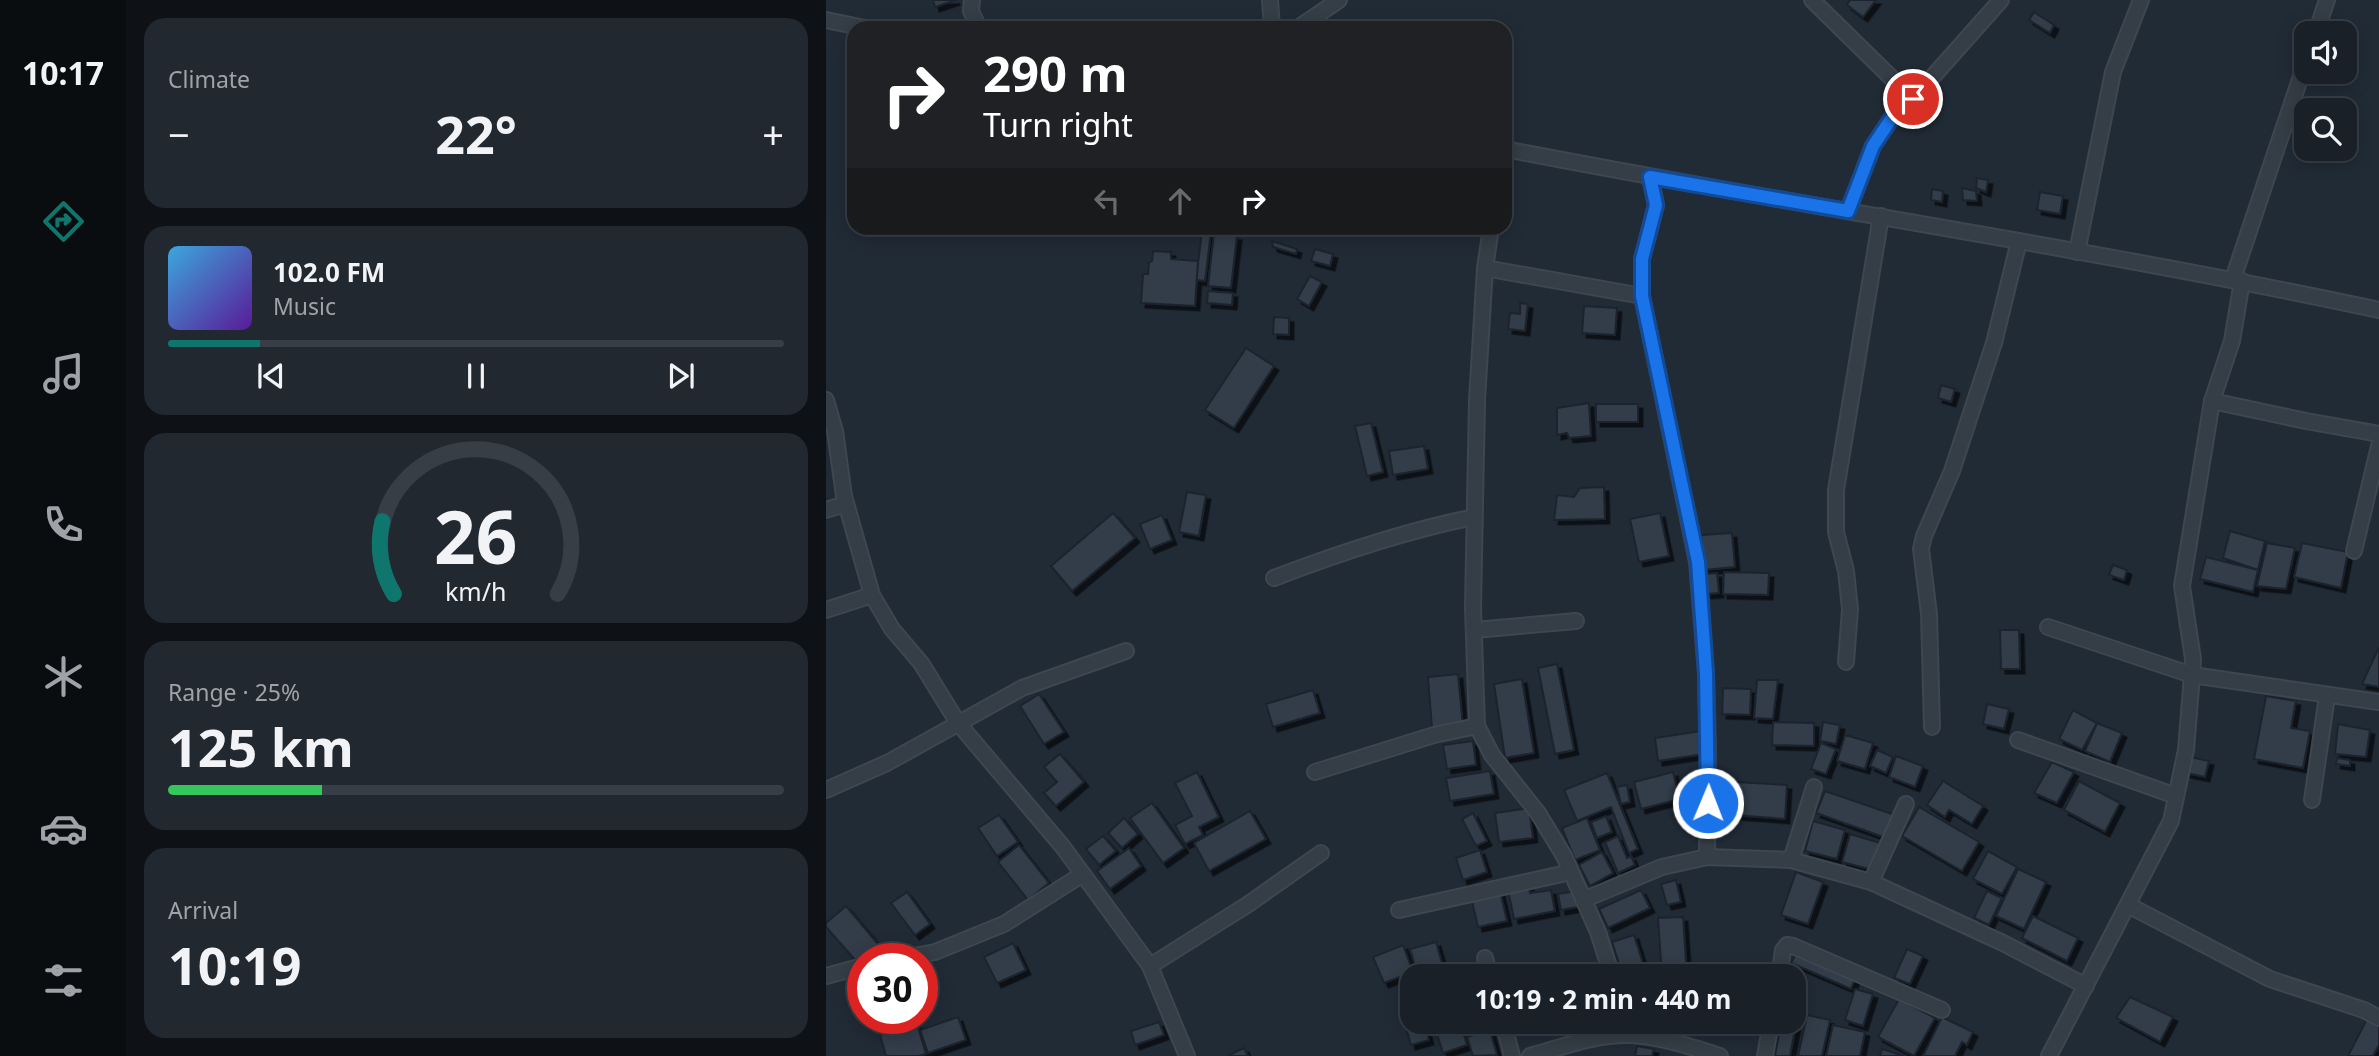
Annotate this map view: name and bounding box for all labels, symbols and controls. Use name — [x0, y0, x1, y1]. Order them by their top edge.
map controls — [2294, 21, 2357, 161]
button: sound — [2294, 21, 2357, 84]
text: 290 m — [983, 40, 1128, 106]
icon: right — [868, 49, 959, 140]
text: 10:17 — [22, 51, 104, 94]
text: Climate — [168, 63, 250, 95]
pin — [1883, 69, 1943, 129]
icon: arrive — [1894, 80, 1932, 118]
text: 22° — [435, 98, 517, 169]
button: search — [2294, 98, 2357, 161]
text: Turn right — [983, 103, 1133, 146]
text: − — [168, 108, 190, 160]
text: + — [762, 108, 784, 160]
icon: left — [1088, 182, 1126, 220]
icon: ahead — [1161, 182, 1199, 220]
icon: right — [1234, 182, 1272, 220]
icon: directions — [39, 197, 88, 246]
text: 102.0 FM — [273, 254, 385, 290]
text: Music — [273, 290, 336, 322]
icon: music — [39, 349, 88, 398]
icon: previous — [252, 357, 290, 395]
icon: pause — [457, 357, 495, 395]
icon: next — [662, 357, 700, 395]
text: 26 — [434, 486, 518, 585]
icon: phone — [39, 500, 88, 549]
text: km/h — [445, 574, 507, 608]
icon: climate — [39, 652, 88, 701]
text: Range · 25% — [168, 676, 300, 708]
text: 125 km — [168, 711, 354, 782]
position arrow — [1671, 766, 1745, 840]
icon: car — [39, 804, 88, 853]
text: Arrival — [168, 894, 238, 926]
text: 10:19 — [168, 929, 302, 1000]
speed limit sign: 30 — [847, 943, 938, 1034]
icon: filters — [39, 956, 88, 1005]
text: 10:19 · 2 min · 440 m — [1475, 981, 1731, 1017]

